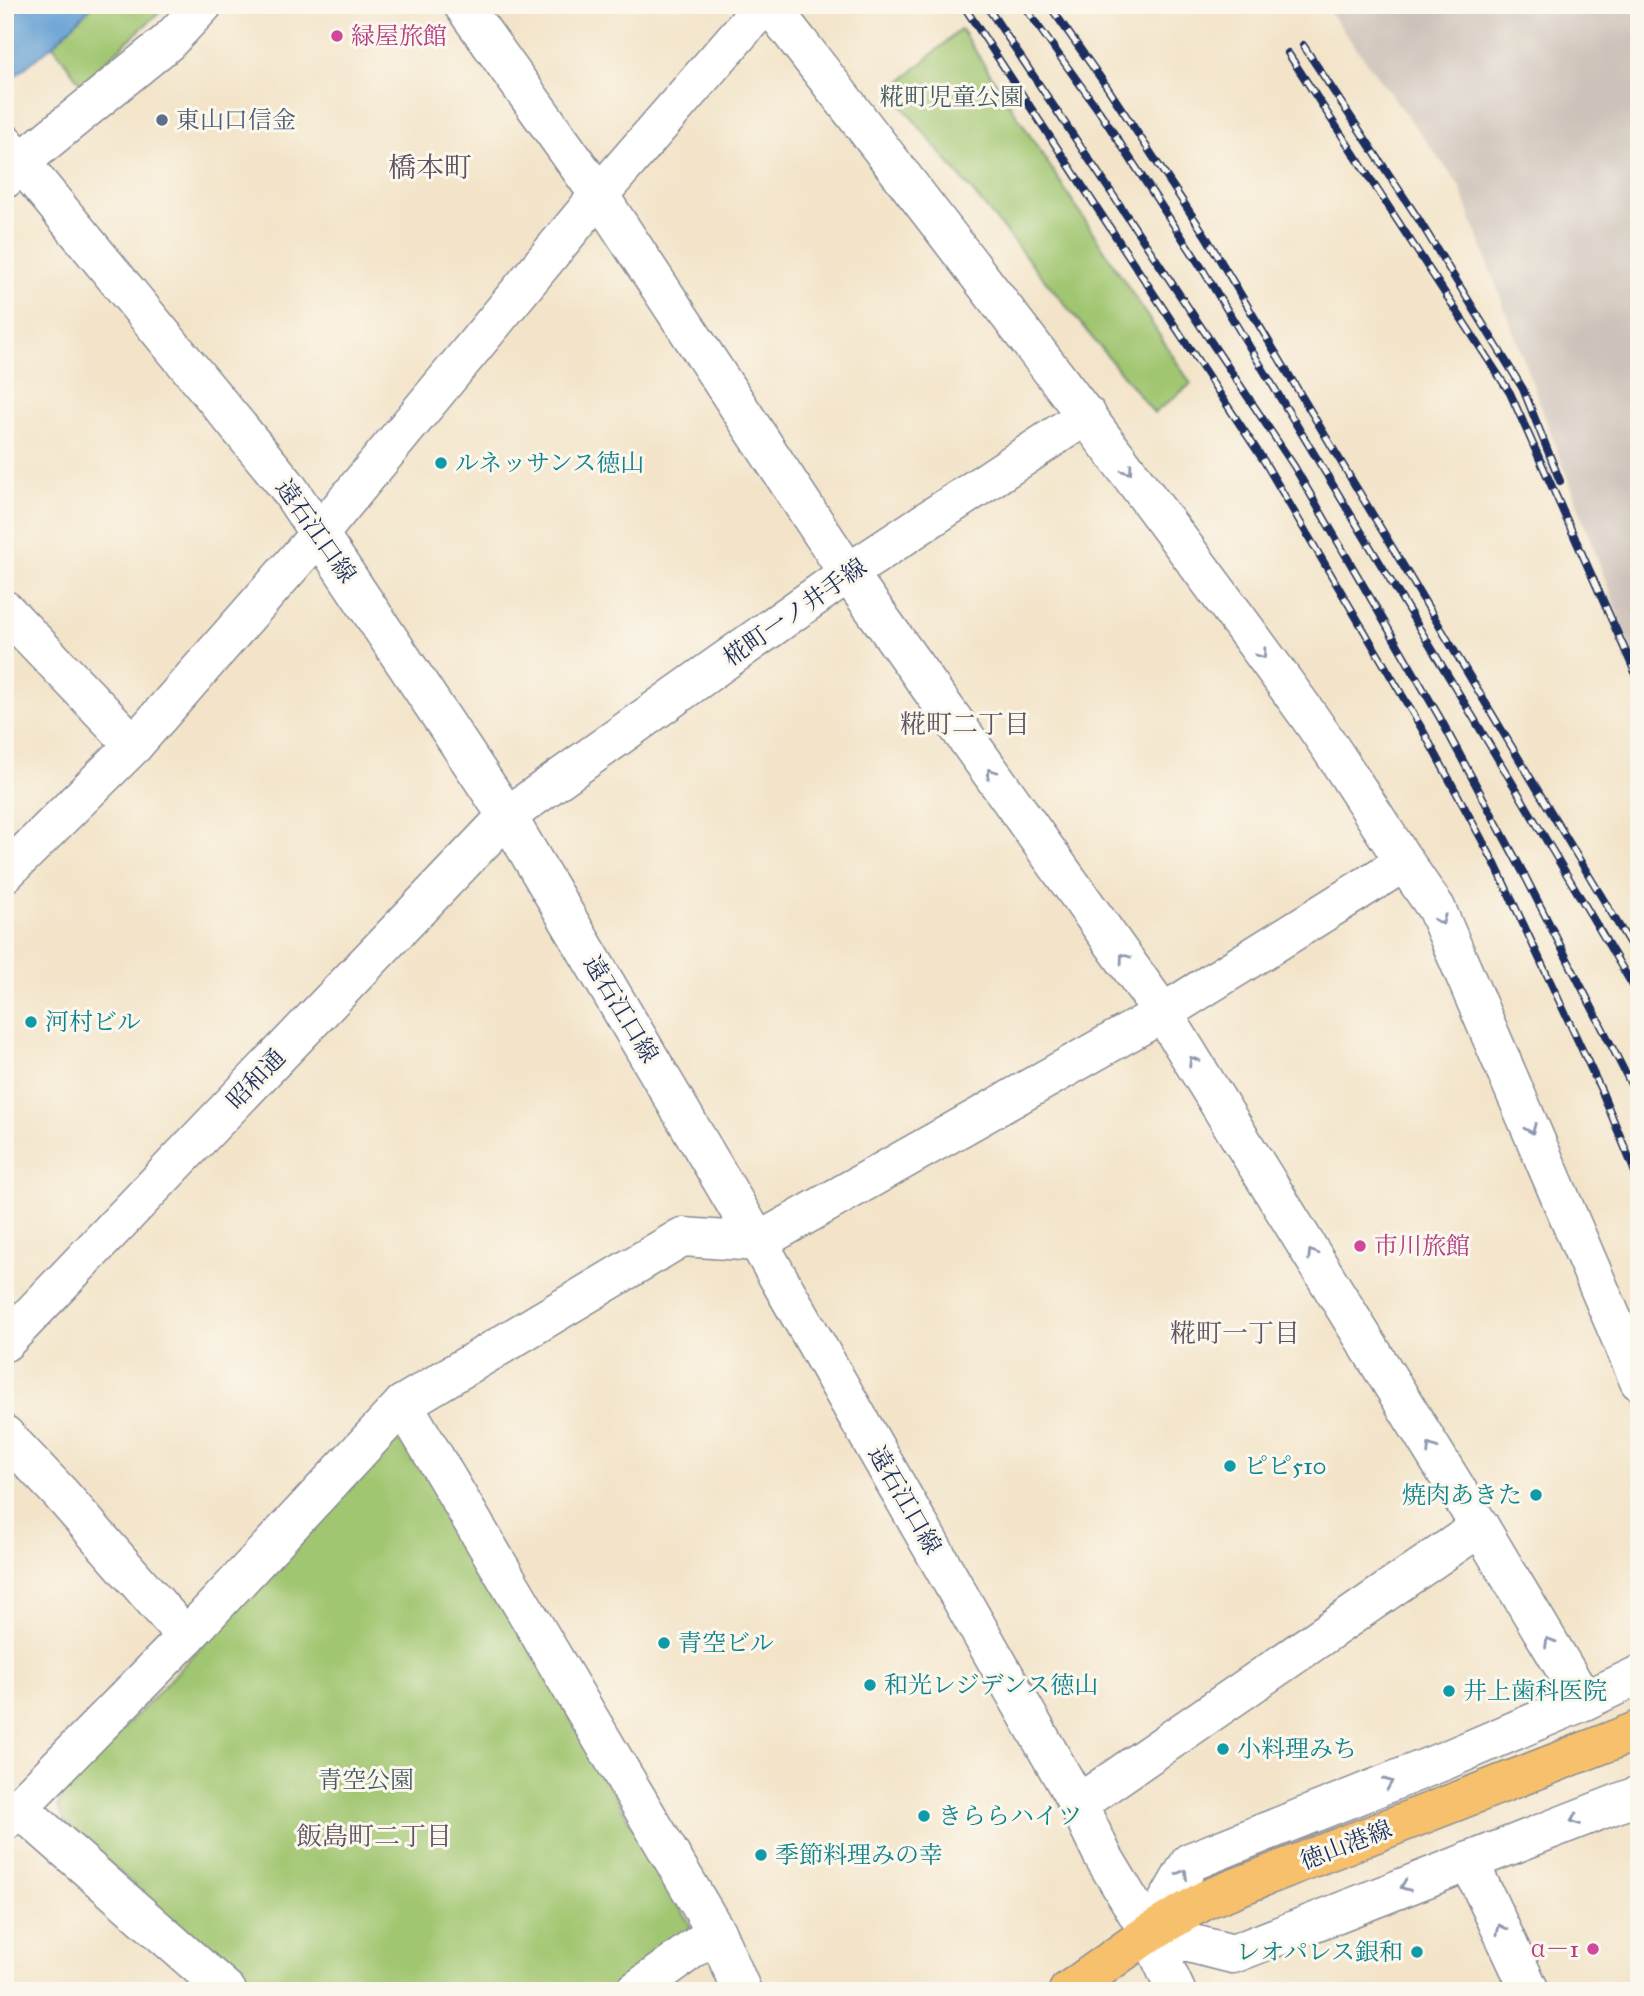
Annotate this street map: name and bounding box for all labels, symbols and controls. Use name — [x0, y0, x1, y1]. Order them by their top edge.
place label: 緑屋旅館 — [351, 21, 447, 51]
marker: 緑屋旅館 — [329, 28, 345, 44]
park label: 糀町児童公園 — [880, 82, 1024, 112]
place label: 東山口信金 — [176, 105, 296, 135]
marker: 東山口信金 — [154, 112, 170, 128]
district label: 橋本町 — [388, 150, 472, 185]
place label: ルネッサンス徳山 — [455, 448, 644, 478]
marker: ルネッサンス徳山 — [433, 455, 449, 471]
one-way arrow — [1119, 463, 1132, 475]
street label: 遠石江口線 — [269, 473, 363, 589]
street label: 椛町一ノ井手線 — [718, 552, 872, 672]
one-way arrow — [1254, 646, 1267, 659]
district label: 糀町二丁目 — [900, 708, 1030, 740]
one-way arrow — [987, 768, 999, 781]
one-way arrow — [1433, 912, 1447, 925]
street label: 遠石江口線 — [577, 950, 665, 1068]
one-way arrow — [1120, 953, 1132, 966]
place label: 河村ビル — [45, 1007, 141, 1037]
marker: 河村ビル — [23, 1014, 39, 1030]
street label: 昭和通 — [220, 1043, 292, 1115]
one-way arrow — [1188, 1055, 1201, 1068]
one-way arrow — [1522, 1122, 1536, 1134]
place label: 市川旅館 — [1374, 1231, 1470, 1261]
marker: 市川旅館 — [1352, 1238, 1368, 1254]
one-way arrow — [1307, 1249, 1320, 1262]
district label: 糀町一丁目 — [1170, 1317, 1300, 1349]
street label: 遠石江口線 — [862, 1441, 948, 1559]
one-way arrow — [1427, 1442, 1440, 1455]
place label: ピピ510 — [1244, 1451, 1327, 1481]
marker: ピピ510 — [1222, 1458, 1238, 1474]
place label: 焼肉あきた — [1402, 1480, 1522, 1510]
marker: 焼肉あきた — [1528, 1487, 1544, 1503]
place label: 青空ビル — [678, 1628, 774, 1658]
marker: 青空ビル — [656, 1635, 672, 1651]
one-way arrow — [1544, 1637, 1557, 1650]
place label: 和光レジデンス徳山 — [884, 1670, 1098, 1700]
place label: 井上歯科医院 — [1463, 1676, 1607, 1706]
marker: 和光レジデンス徳山 — [862, 1677, 878, 1693]
marker: 井上歯科医院 — [1441, 1683, 1457, 1699]
place label: 小料理みち — [1237, 1734, 1357, 1764]
marker: 小料理みち — [1215, 1741, 1231, 1757]
park label: 青空公園 — [318, 1765, 414, 1795]
one-way arrow — [1382, 1777, 1394, 1791]
place label: きららハイツ — [938, 1801, 1082, 1831]
marker: きららハイツ — [916, 1808, 932, 1824]
one-way arrow — [1570, 1811, 1582, 1825]
street label: 徳山港線 — [1296, 1814, 1396, 1876]
district label: 飯島町二丁目 — [296, 1820, 452, 1852]
place label: 季節料理みの幸 — [775, 1840, 943, 1870]
marker: 季節料理みの幸 — [753, 1847, 769, 1863]
one-way arrow — [1175, 1869, 1188, 1882]
one-way arrow — [1400, 1877, 1412, 1891]
one-way arrow — [1496, 1924, 1510, 1936]
place label: α－1 — [1531, 1934, 1579, 1964]
place label: レオパレス銀和 — [1236, 1937, 1403, 1967]
marker: α－1 — [1585, 1941, 1601, 1957]
marker: レオパレス銀和 — [1409, 1944, 1425, 1960]

